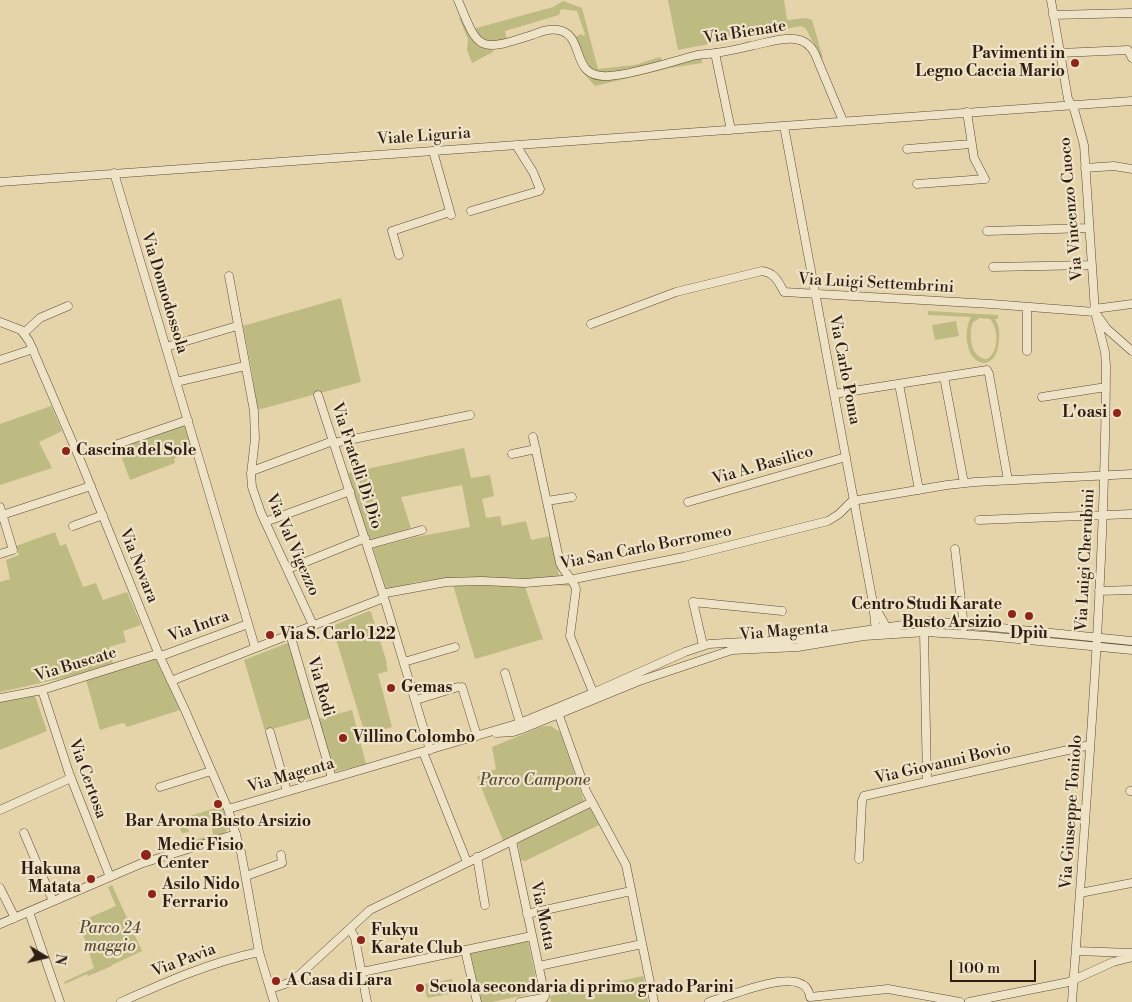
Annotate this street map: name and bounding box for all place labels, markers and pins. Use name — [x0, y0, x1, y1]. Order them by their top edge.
place label: Pavimenti in Legno Caccia Mario — [915, 44, 1065, 82]
marker: Pavimenti in Legno Caccia Mario — [1069, 57, 1081, 69]
place label: L'oasi — [1062, 403, 1107, 423]
marker: L'oasi — [1111, 407, 1123, 419]
place label: Cascina del Sole — [76, 441, 196, 461]
marker: Cascina del Sole — [60, 445, 72, 457]
place label: Centro Studi Karate Busto Arsizio — [851, 595, 1002, 633]
marker: Centro Studi Karate Busto Arsizio — [1006, 608, 1018, 620]
marker: Dpiù — [1023, 610, 1035, 622]
place label: Dpiù — [1010, 624, 1048, 644]
place label: Via S. Carlo 122 — [280, 625, 396, 645]
marker: Via S. Carlo 122 — [264, 629, 276, 641]
place label: Gemas — [401, 678, 452, 698]
marker: Gemas — [385, 682, 397, 694]
place label: Villino Colombo — [353, 728, 475, 748]
marker: Villino Colombo — [337, 732, 349, 744]
marker: Bar Aroma Busto Arsizio — [212, 798, 224, 810]
place label: Bar Aroma Busto Arsizio — [125, 812, 311, 832]
place label: Medic Fisio Center — [157, 836, 244, 874]
marker: Medic Fisio Center — [139, 848, 153, 862]
place label: Hakuna Matata — [21, 860, 81, 898]
marker: Hakuna Matata — [85, 873, 97, 885]
place label: Asilo Nido Ferrario — [162, 875, 240, 913]
marker: Asilo Nido Ferrario — [146, 888, 158, 900]
place label: Fukyu Karate Club — [371, 921, 463, 959]
marker: Fukyu Karate Club — [355, 934, 367, 946]
place label: A Casa di Lara — [286, 971, 392, 991]
marker: A Casa di Lara — [270, 975, 282, 987]
place label: Scuola secondaria di primo grado Parini — [430, 978, 733, 998]
marker: Scuola secondaria di primo grado Parini — [414, 982, 426, 994]

